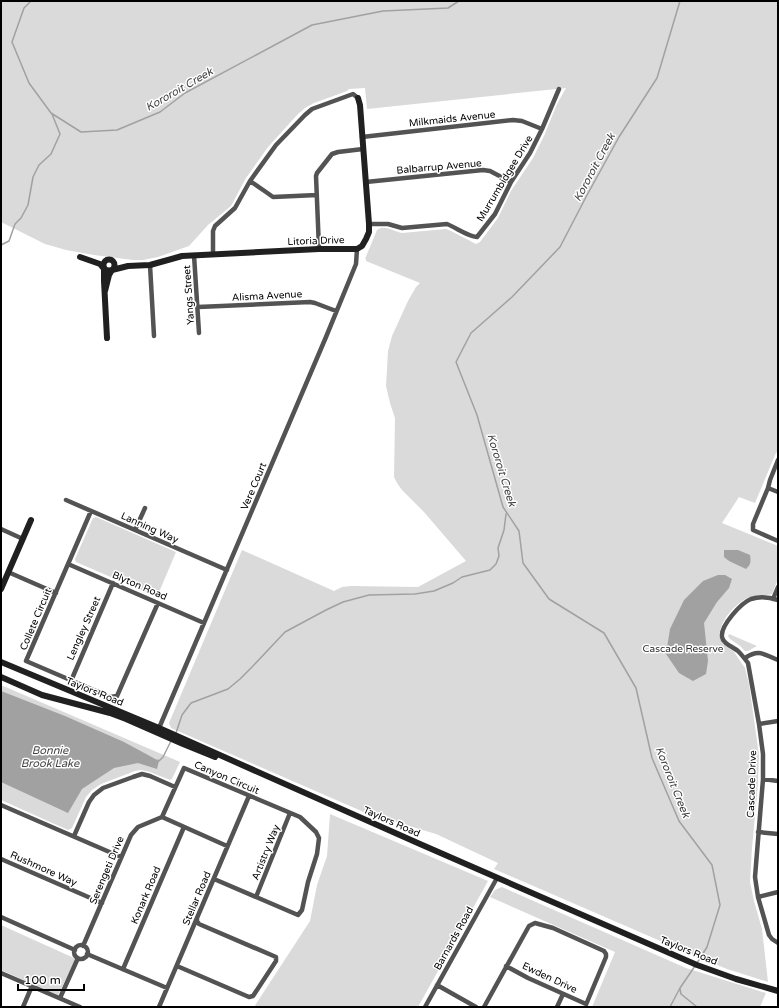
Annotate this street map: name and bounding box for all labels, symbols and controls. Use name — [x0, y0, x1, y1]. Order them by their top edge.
water label: Kororoit Creek — [143, 64, 216, 114]
street label: Milkmaids Avenue — [408, 108, 496, 129]
water label: Kororoit Creek — [571, 130, 618, 204]
street label: Murrumbidgee Drive — [474, 133, 536, 224]
street label: Balbarrup Avenue — [396, 157, 482, 177]
street label: Litoria Drive — [287, 234, 345, 248]
street label: Yangs Street — [181, 265, 197, 325]
street label: Alisma Avenue — [232, 288, 303, 304]
water label: Kororoit Creek — [484, 432, 519, 509]
street label: Vere Court — [239, 461, 269, 512]
street label: Lanning Way — [119, 510, 181, 546]
street label: Blyton Road — [110, 569, 169, 603]
street label: Collete Circuit — [17, 586, 54, 652]
street label: Lengley Street — [65, 595, 103, 662]
park label: Cascade Reserve — [643, 643, 724, 655]
street label: Taylors Road — [64, 675, 125, 709]
water label: Bonnie Brook Lake — [21, 744, 80, 770]
water label: Kororoit Creek — [652, 745, 693, 821]
street label: Cascade Drive — [745, 750, 759, 818]
street label: Canyon Circuit — [192, 759, 261, 797]
street label: Taylors Road — [361, 804, 422, 840]
street label: Artistry Way — [249, 822, 283, 882]
street label: Serengeti Drive — [87, 834, 127, 906]
street label: Rushmore Way — [8, 849, 79, 889]
street label: Konark Road — [128, 865, 163, 926]
street label: Stellar Road — [180, 870, 214, 927]
street label: Barnards Road — [432, 905, 476, 972]
street label: Taylors Road — [658, 934, 719, 968]
street label: Ewden Drive — [520, 960, 579, 996]
scale bar — [18, 966, 84, 992]
text: 100 m — [24, 973, 61, 987]

